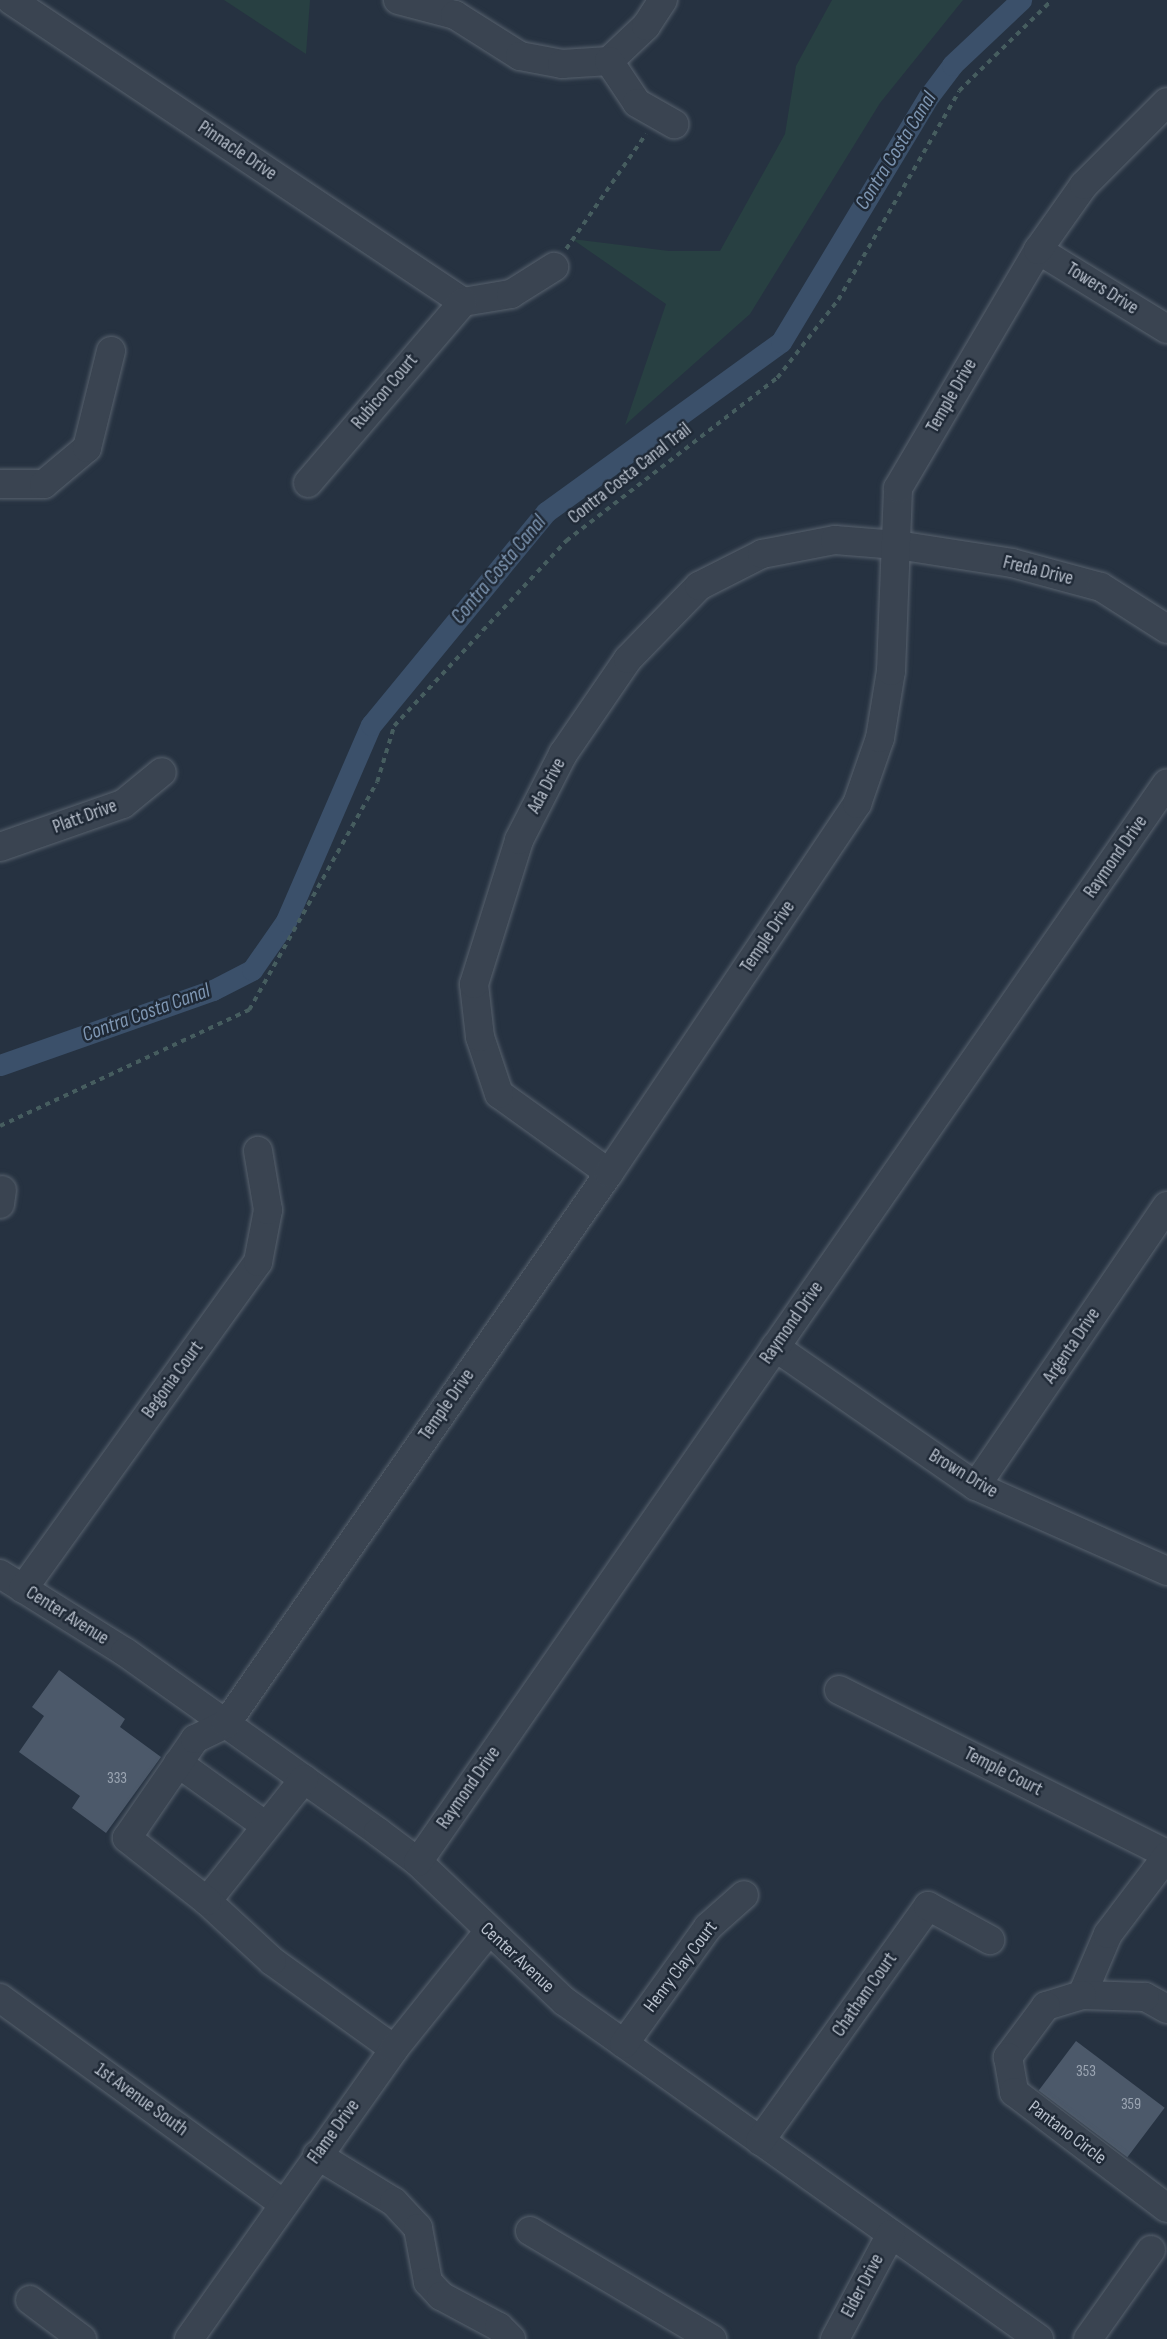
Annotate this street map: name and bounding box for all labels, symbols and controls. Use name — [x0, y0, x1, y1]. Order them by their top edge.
water label: Contra Costa Canal — [850, 88, 942, 214]
street label: Pinnacle Drive — [193, 116, 281, 186]
street label: Towers Drive — [1062, 258, 1142, 320]
street label: Rubicon Court — [347, 350, 423, 434]
street label: Temple Drive — [922, 355, 982, 437]
street label: Contra Costa Canal Trail — [564, 419, 696, 529]
water label: Contra Costa Canal — [446, 511, 552, 629]
street label: Freda Drive — [1001, 551, 1075, 591]
street label: Ada Drive — [523, 754, 571, 818]
street label: Platt Drive — [50, 795, 120, 839]
street label: Raymond Drive — [1079, 811, 1153, 903]
street label: Temple Drive — [736, 897, 800, 977]
water label: Contra Costa Canal — [79, 978, 213, 1048]
street label: Raymond Drive — [755, 1277, 829, 1369]
street label: Argenta Drive — [1038, 1304, 1106, 1388]
street label: Begonia Court — [137, 1337, 209, 1423]
street label: Temple Drive — [414, 1365, 480, 1445]
street label: Brown Drive — [924, 1445, 1002, 1503]
street label: Center Avenue — [21, 1582, 113, 1650]
street label: Raymond Drive — [432, 1742, 506, 1834]
street label: Temple Court — [960, 1743, 1046, 1801]
house number: 333 — [107, 1769, 127, 1789]
street label: Henry Clay Court — [639, 1917, 723, 2017]
street label: Center Avenue — [475, 1918, 559, 1998]
street label: Chatham Court — [828, 1949, 902, 2041]
street label: 1st Avenue South — [90, 2059, 192, 2141]
house number: 353 — [1076, 2062, 1096, 2082]
street label: Flame Drive — [303, 2095, 365, 2169]
house number: 359 — [1121, 2095, 1141, 2115]
street label: Pantano Circle — [1023, 2096, 1111, 2170]
street label: Elder Drive — [837, 2250, 889, 2322]

